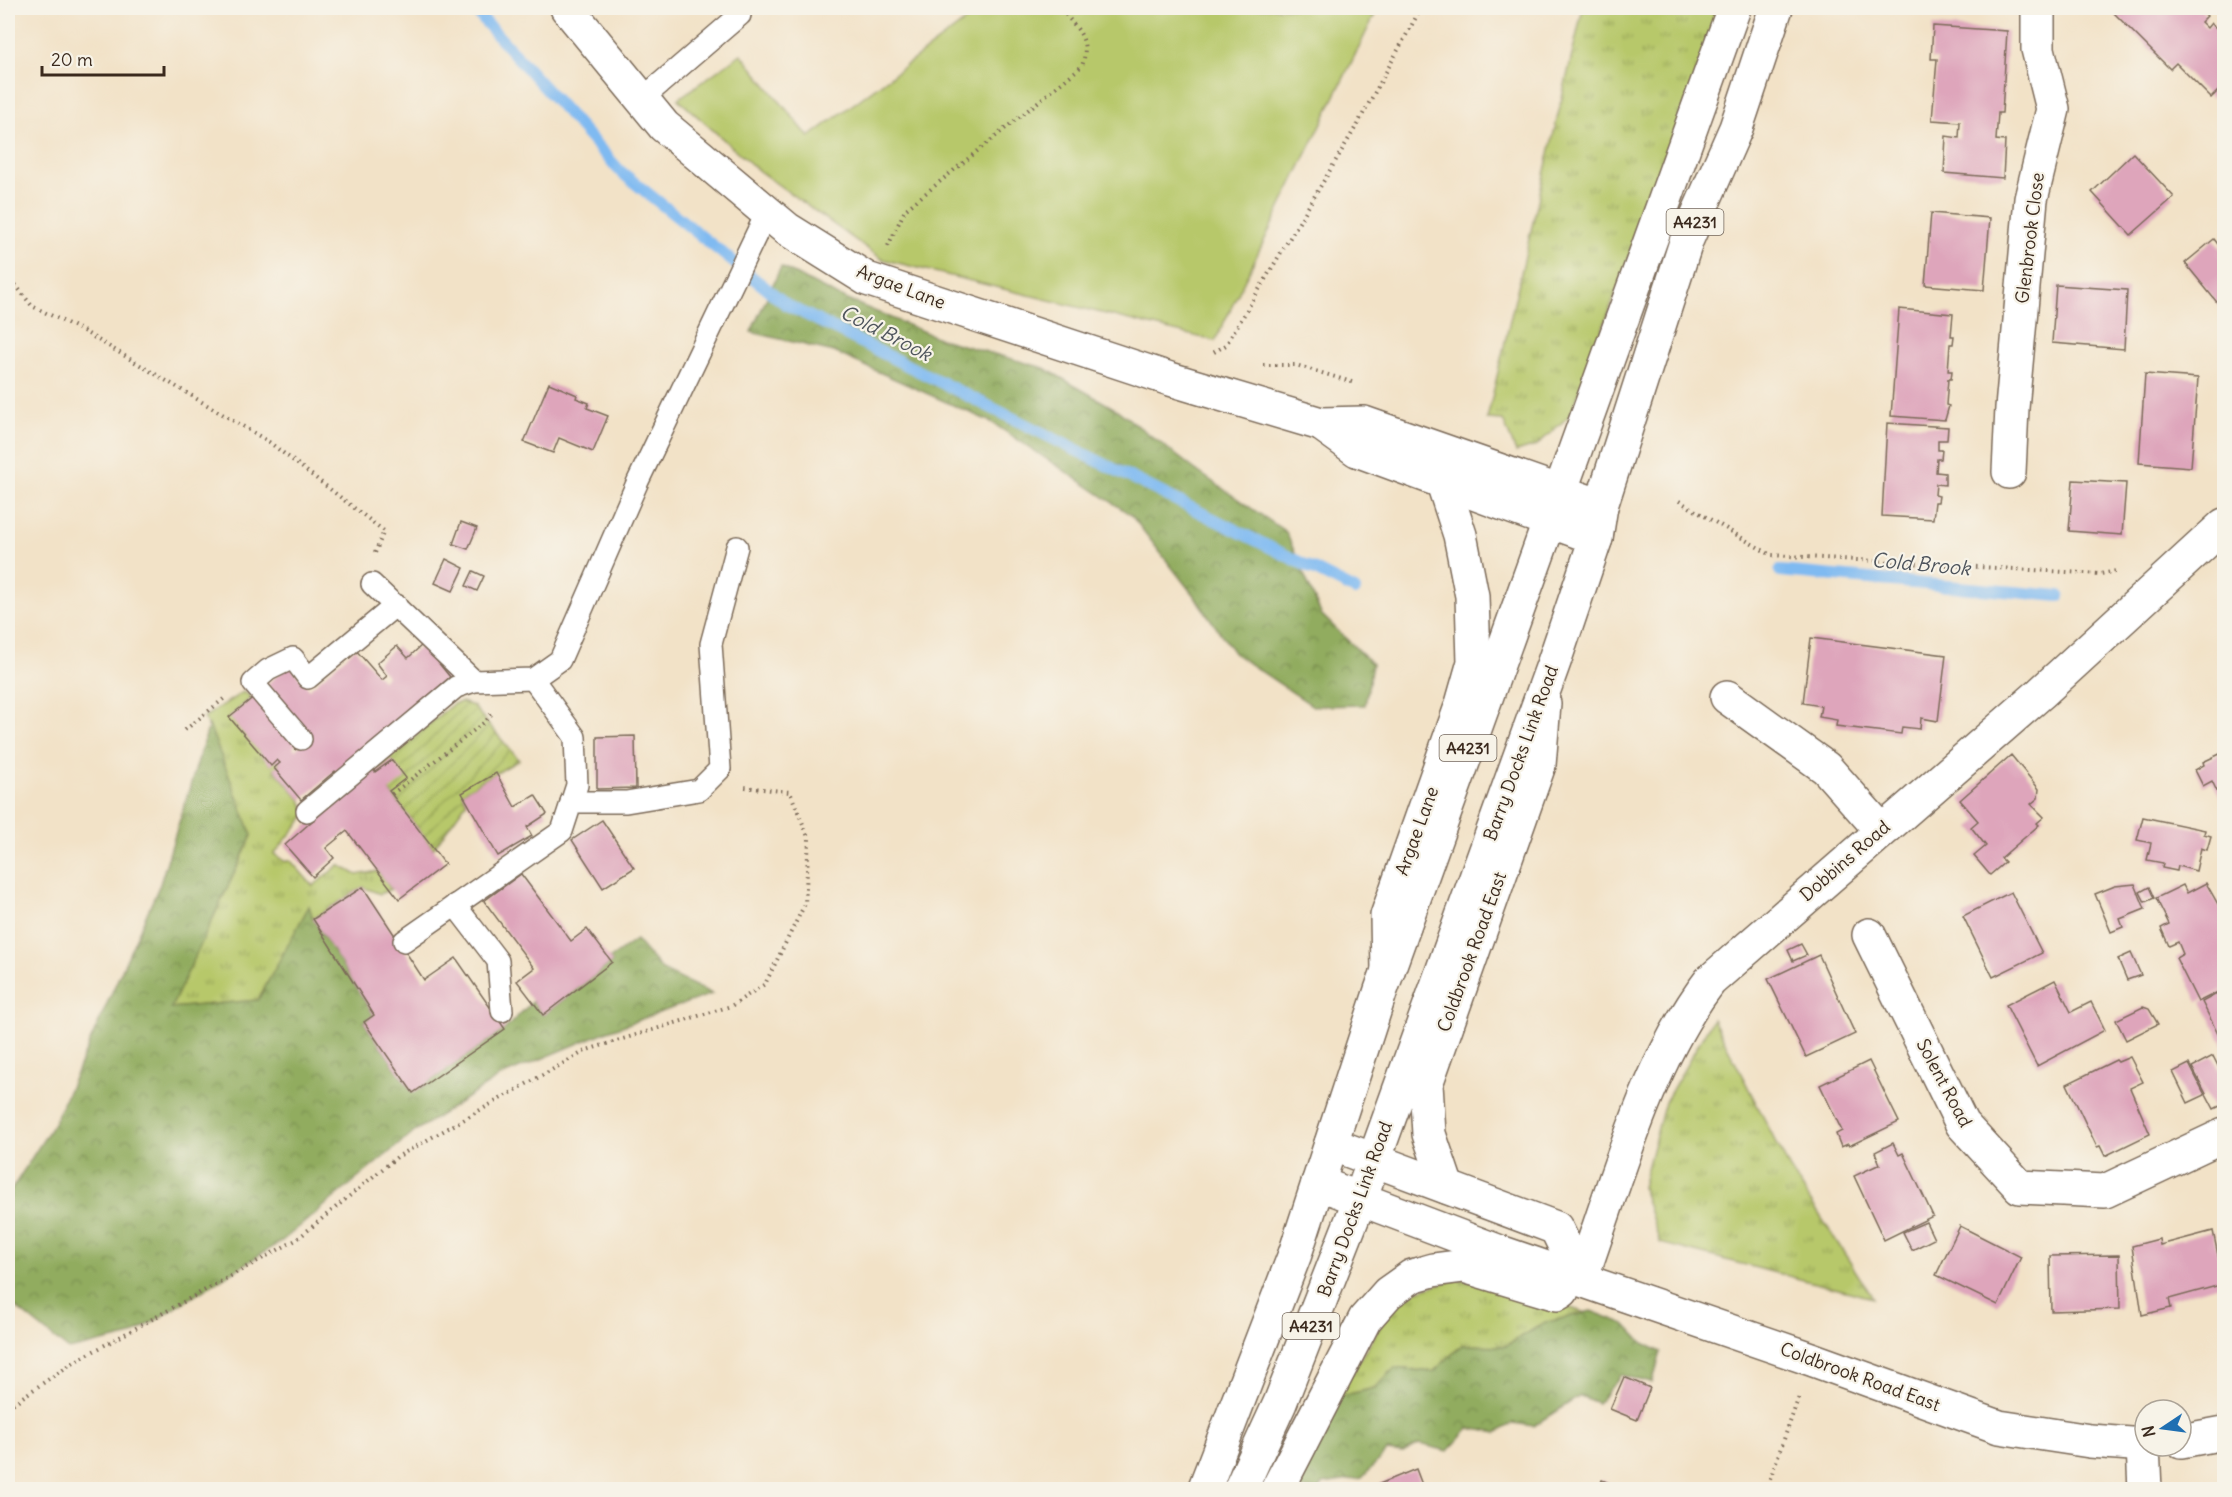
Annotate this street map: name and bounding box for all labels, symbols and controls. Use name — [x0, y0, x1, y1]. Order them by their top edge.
scale bar — [42, 39, 164, 77]
text: 20 m — [51, 48, 93, 71]
street label: Glenbrook Close — [2010, 171, 2049, 305]
road number: A4231 — [1666, 209, 1724, 235]
street label: Argae Lane — [854, 259, 949, 314]
water label: Cold Brook — [836, 299, 938, 367]
water label: Cold Brook — [1871, 547, 1973, 580]
street label: Barry Docks Link Road — [1478, 662, 1563, 844]
road number: A4231 — [1440, 735, 1496, 761]
street label: Argae Lane — [1390, 783, 1443, 878]
street label: Dobbins Road — [1795, 815, 1895, 906]
street label: Coldbrook Road East — [1432, 869, 1511, 1035]
street label: Solent Road — [1912, 1035, 1977, 1131]
street label: Barry Docks Link Road — [1312, 1118, 1397, 1300]
road number: A4231 — [1282, 1313, 1340, 1339]
street label: Coldbrook Road East — [1777, 1337, 1943, 1416]
north arrow — [2133, 1398, 2193, 1458]
text: N — [2137, 1424, 2159, 1439]

